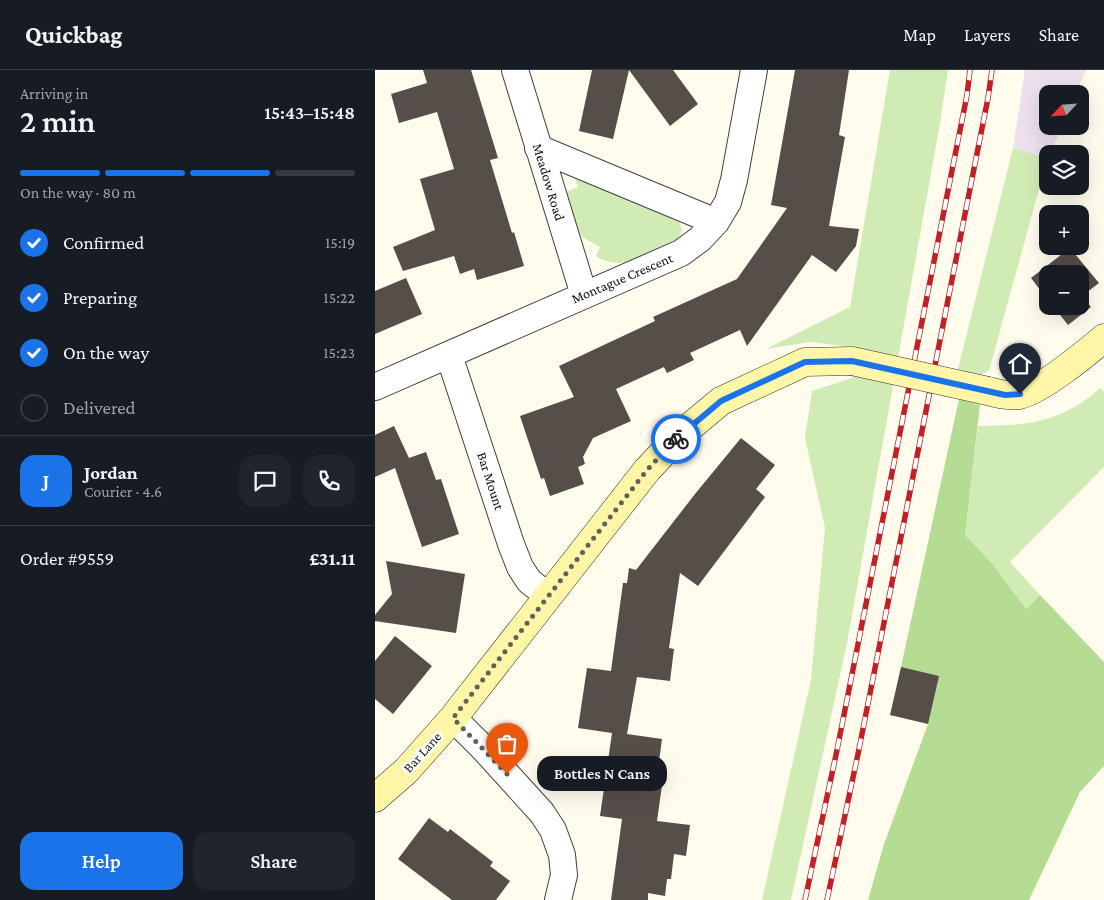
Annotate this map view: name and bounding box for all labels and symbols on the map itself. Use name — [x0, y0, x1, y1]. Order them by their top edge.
north arrow — [1039, 85, 1089, 135]
street label: Meadow Road — [530, 141, 569, 223]
street label: Montague Crescent — [569, 249, 676, 307]
pin — [999, 343, 1041, 394]
courier — [651, 414, 701, 464]
street label: Bar Mount — [474, 450, 508, 512]
pin — [486, 723, 528, 774]
street label: Bar Lane — [400, 728, 444, 776]
callout: Bottles N Cans — [537, 756, 667, 792]

